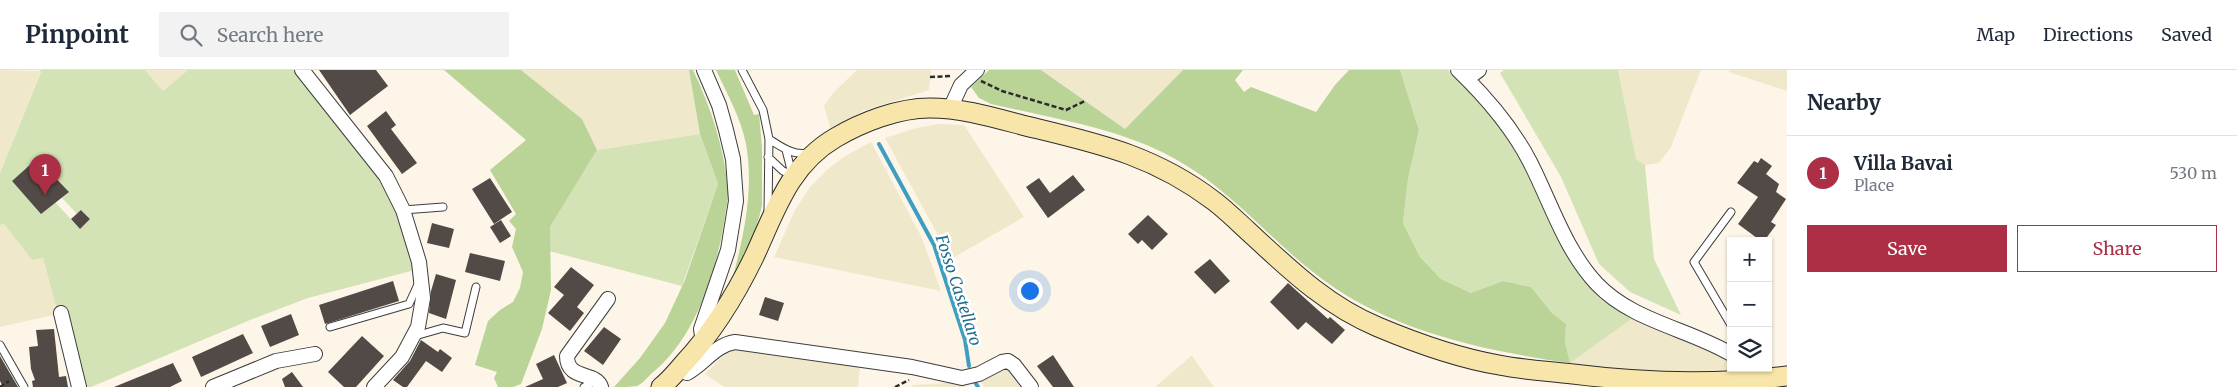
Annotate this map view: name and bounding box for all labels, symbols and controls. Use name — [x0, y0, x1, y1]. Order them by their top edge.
search box — [159, 12, 509, 57]
text: Pinpoint — [25, 19, 129, 50]
icon: search — [177, 21, 205, 49]
text: Search here — [217, 23, 323, 47]
text: Map — [1977, 23, 2015, 46]
text: Directions — [2043, 23, 2133, 46]
text: Saved — [2161, 23, 2212, 46]
text: Nearby — [1807, 89, 1881, 116]
text: Villa Bavai — [1854, 151, 1953, 175]
pin: 1 — [29, 154, 61, 195]
text: 1 — [1819, 163, 1827, 183]
text: 530 m — [2169, 163, 2217, 183]
text: Place — [1854, 175, 1894, 195]
button: Save — [1807, 225, 2007, 272]
button: Share — [2017, 225, 2217, 272]
water label: Fosso Castellaro — [931, 231, 986, 348]
map controls — [1727, 237, 1772, 372]
button: + — [1727, 237, 1772, 282]
your location — [1017, 278, 1043, 304]
button: − — [1727, 282, 1772, 327]
button: layers — [1727, 327, 1772, 372]

